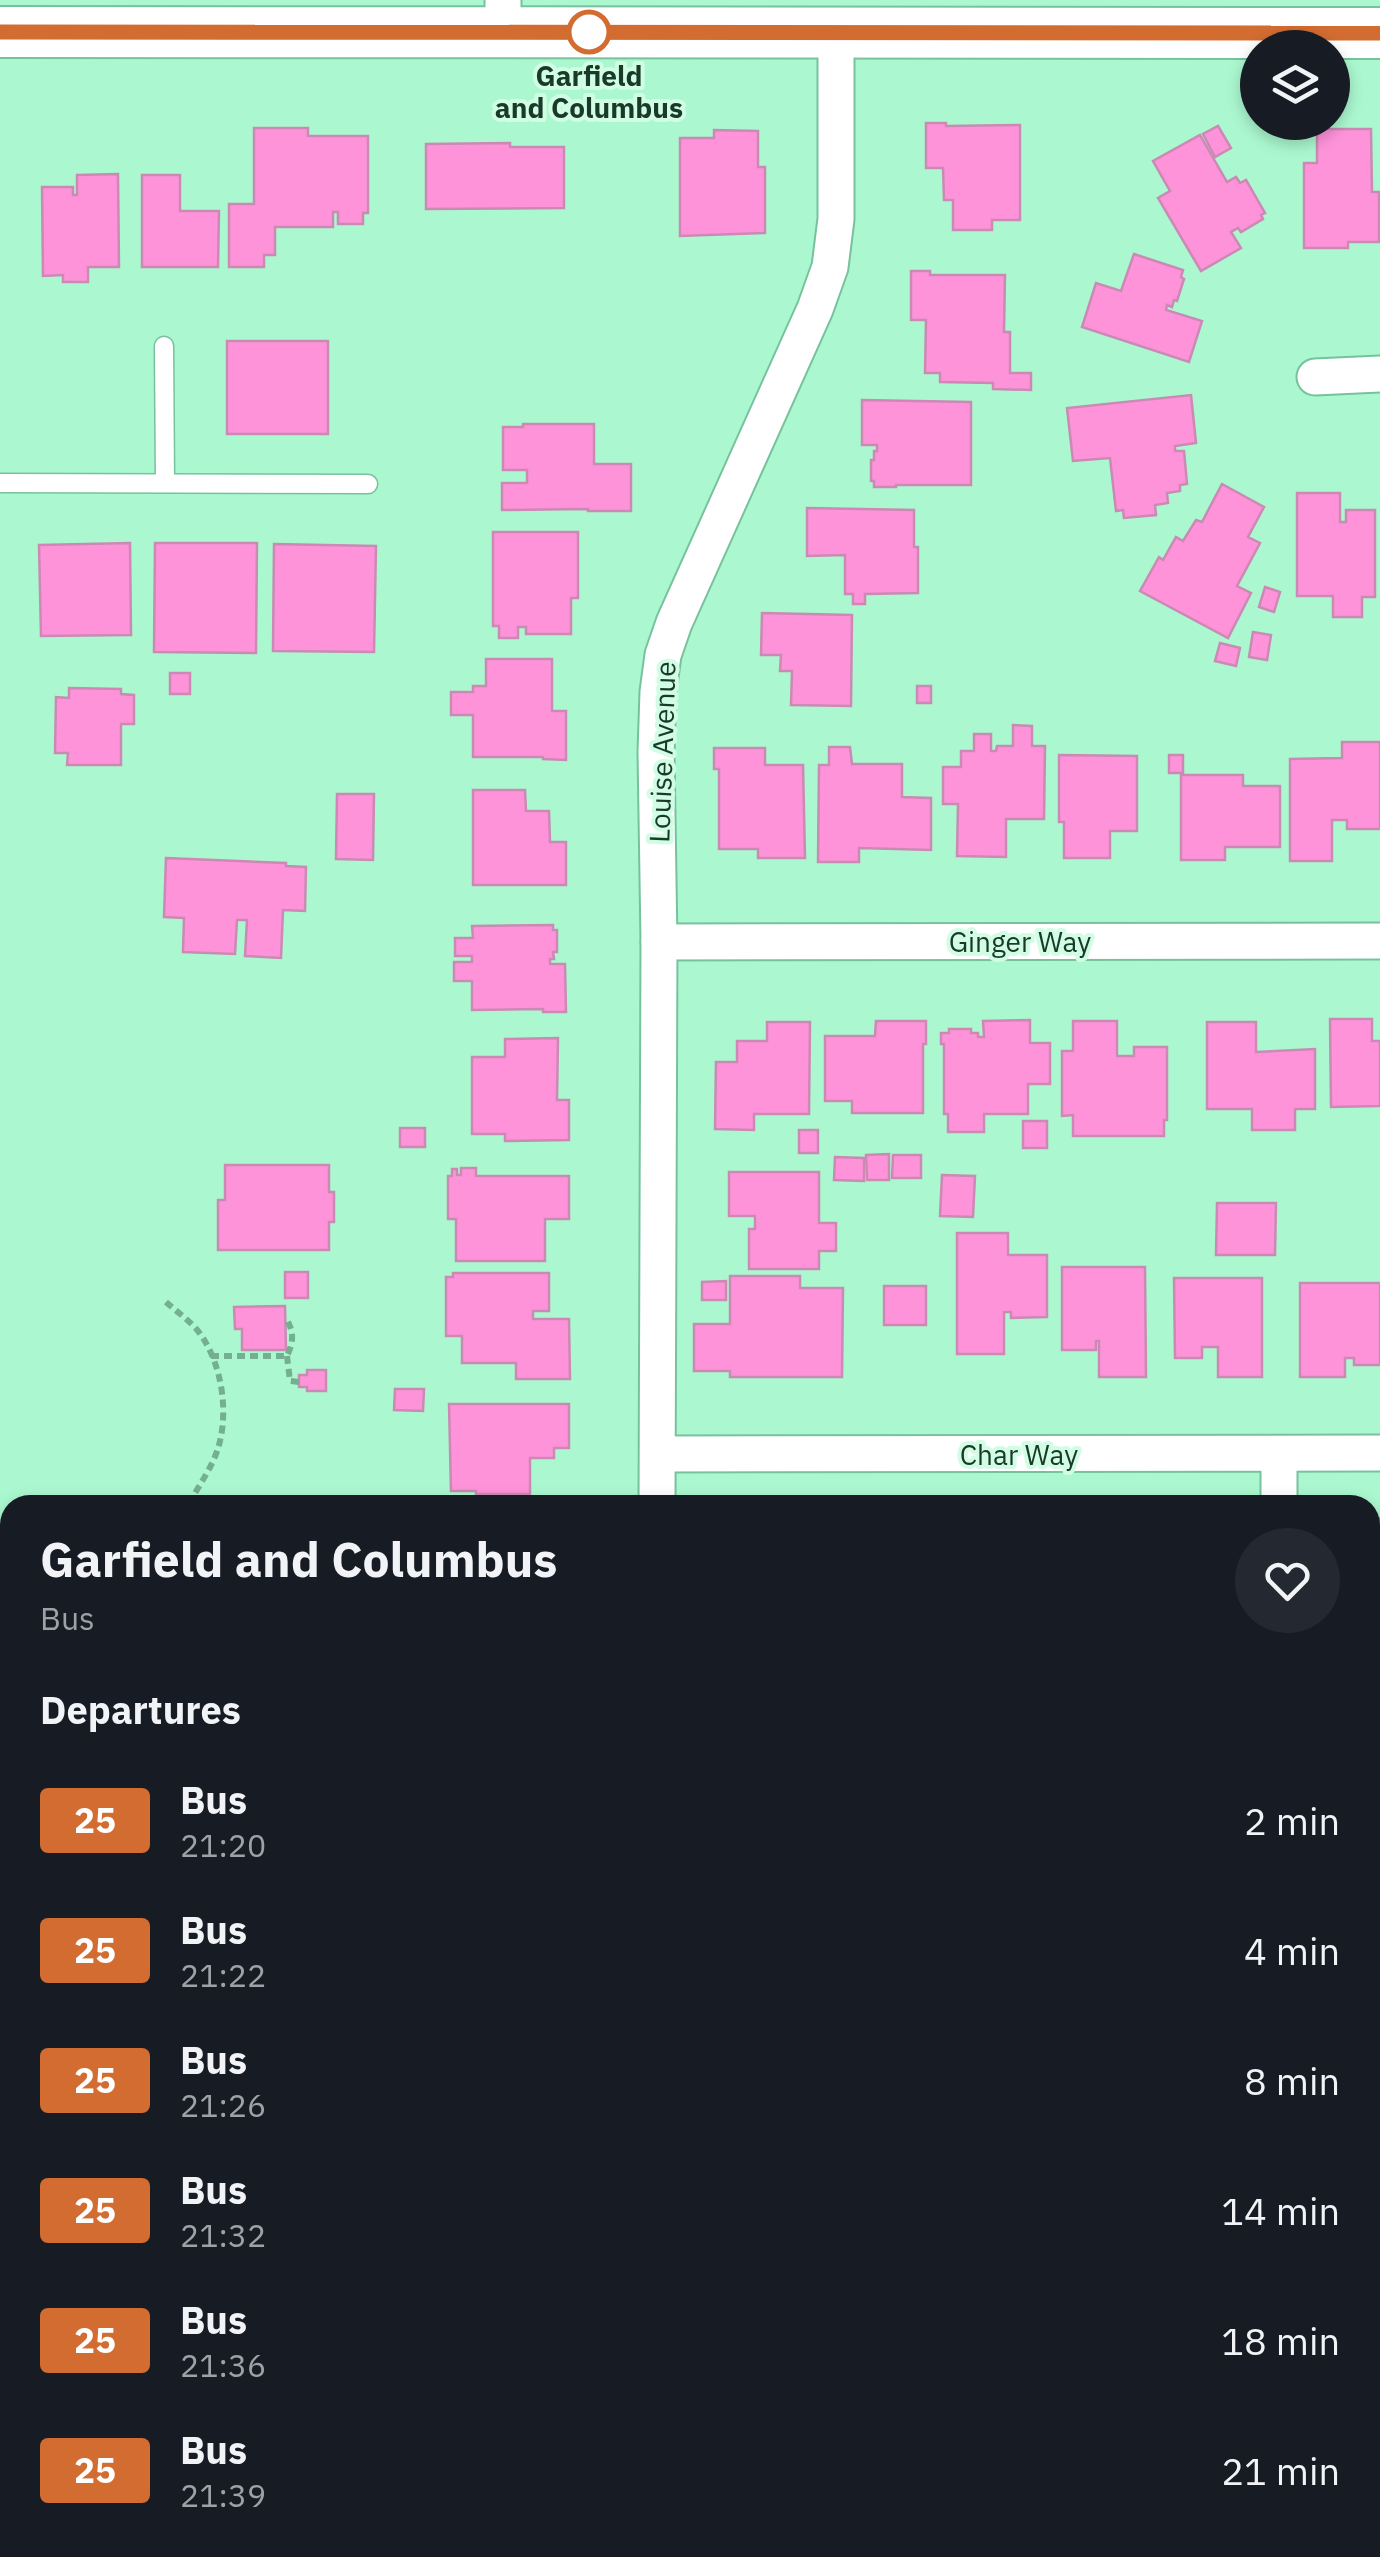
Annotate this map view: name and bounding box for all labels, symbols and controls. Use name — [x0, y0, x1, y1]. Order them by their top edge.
marker: Garfield and Columbus — [568, 11, 610, 53]
map controls — [1240, 30, 1350, 140]
button: layers — [1240, 30, 1350, 140]
place label: Garfield and Columbus — [495, 57, 683, 126]
street label: Louise Avenue — [640, 661, 684, 843]
street label: Ginger Way — [949, 923, 1091, 960]
street label: Char Way — [960, 1436, 1078, 1473]
text: Garfield and Columbus — [40, 1528, 558, 1590]
button: heart — [1235, 1528, 1340, 1633]
text: Bus — [40, 1597, 95, 1639]
text: Departures — [40, 1685, 241, 1734]
text: Bus — [180, 1775, 247, 1824]
text: 2 min — [1244, 1796, 1340, 1845]
text: 25 — [74, 1797, 116, 1843]
text: 21:20 — [180, 1824, 266, 1866]
text: Bus — [180, 1905, 247, 1954]
text: 4 min — [1244, 1926, 1340, 1975]
text: 25 — [74, 1927, 116, 1973]
text: 21:22 — [180, 1954, 266, 1996]
text: Bus — [180, 2035, 247, 2084]
text: 8 min — [1244, 2056, 1340, 2105]
text: 25 — [74, 2057, 116, 2103]
text: 21:26 — [180, 2084, 266, 2126]
text: Bus — [180, 2165, 247, 2214]
text: 14 min — [1221, 2186, 1340, 2235]
text: 25 — [74, 2187, 116, 2233]
text: 21:32 — [180, 2214, 266, 2256]
text: Bus — [180, 2295, 247, 2344]
text: 18 min — [1221, 2316, 1340, 2365]
text: 25 — [74, 2317, 116, 2363]
text: 21:36 — [180, 2344, 266, 2386]
text: Bus — [180, 2425, 247, 2474]
text: 21 min — [1221, 2446, 1340, 2495]
text: 25 — [74, 2447, 116, 2493]
text: 21:39 — [180, 2474, 266, 2516]

